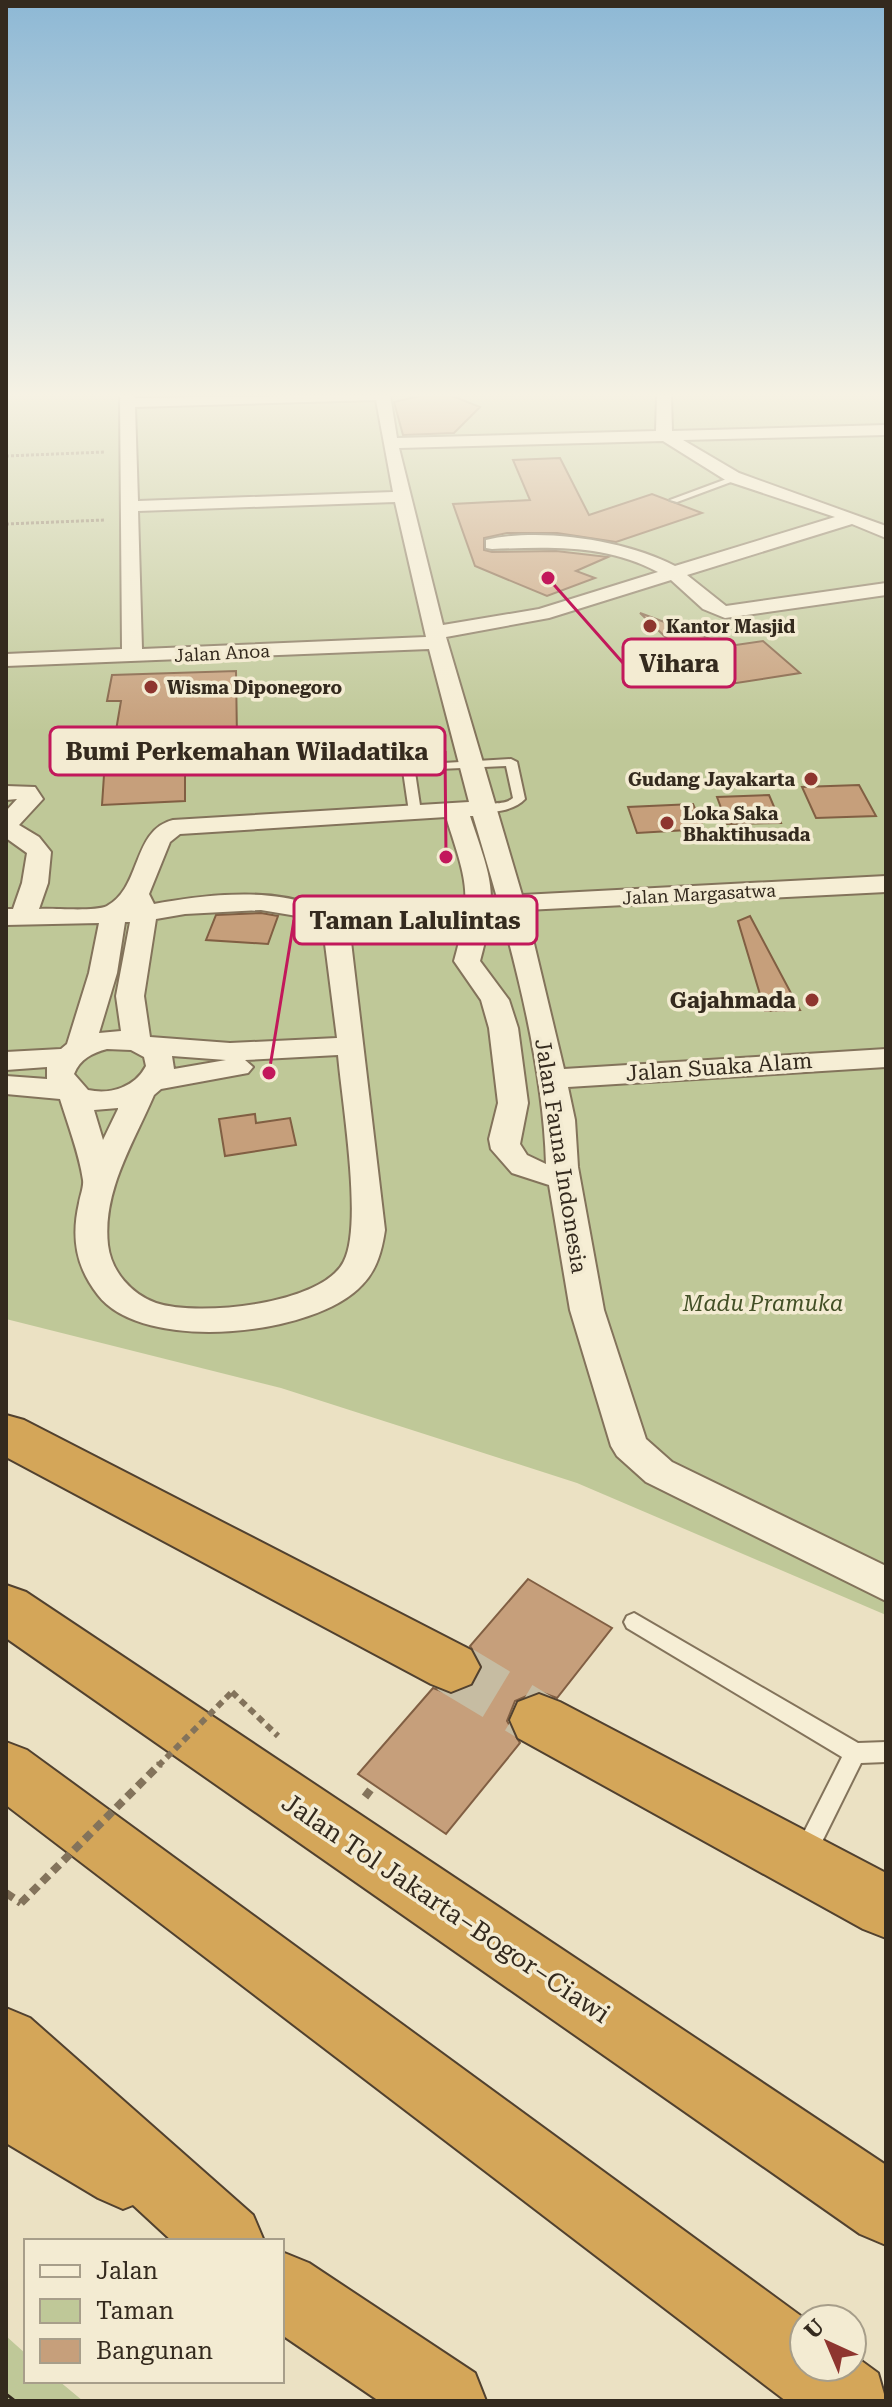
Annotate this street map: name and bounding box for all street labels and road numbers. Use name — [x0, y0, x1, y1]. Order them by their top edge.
street label: Jalan Anoa — [174, 640, 271, 666]
street label: Jalan Margasatwa — [622, 879, 777, 909]
street label: Jalan Fauna Indonesia — [530, 1037, 592, 1275]
street label: Jalan Suaka Alam — [625, 1048, 813, 1086]
street label: Jalan Tol Jakarta–Bogor–Ciawi — [276, 1787, 616, 2029]

